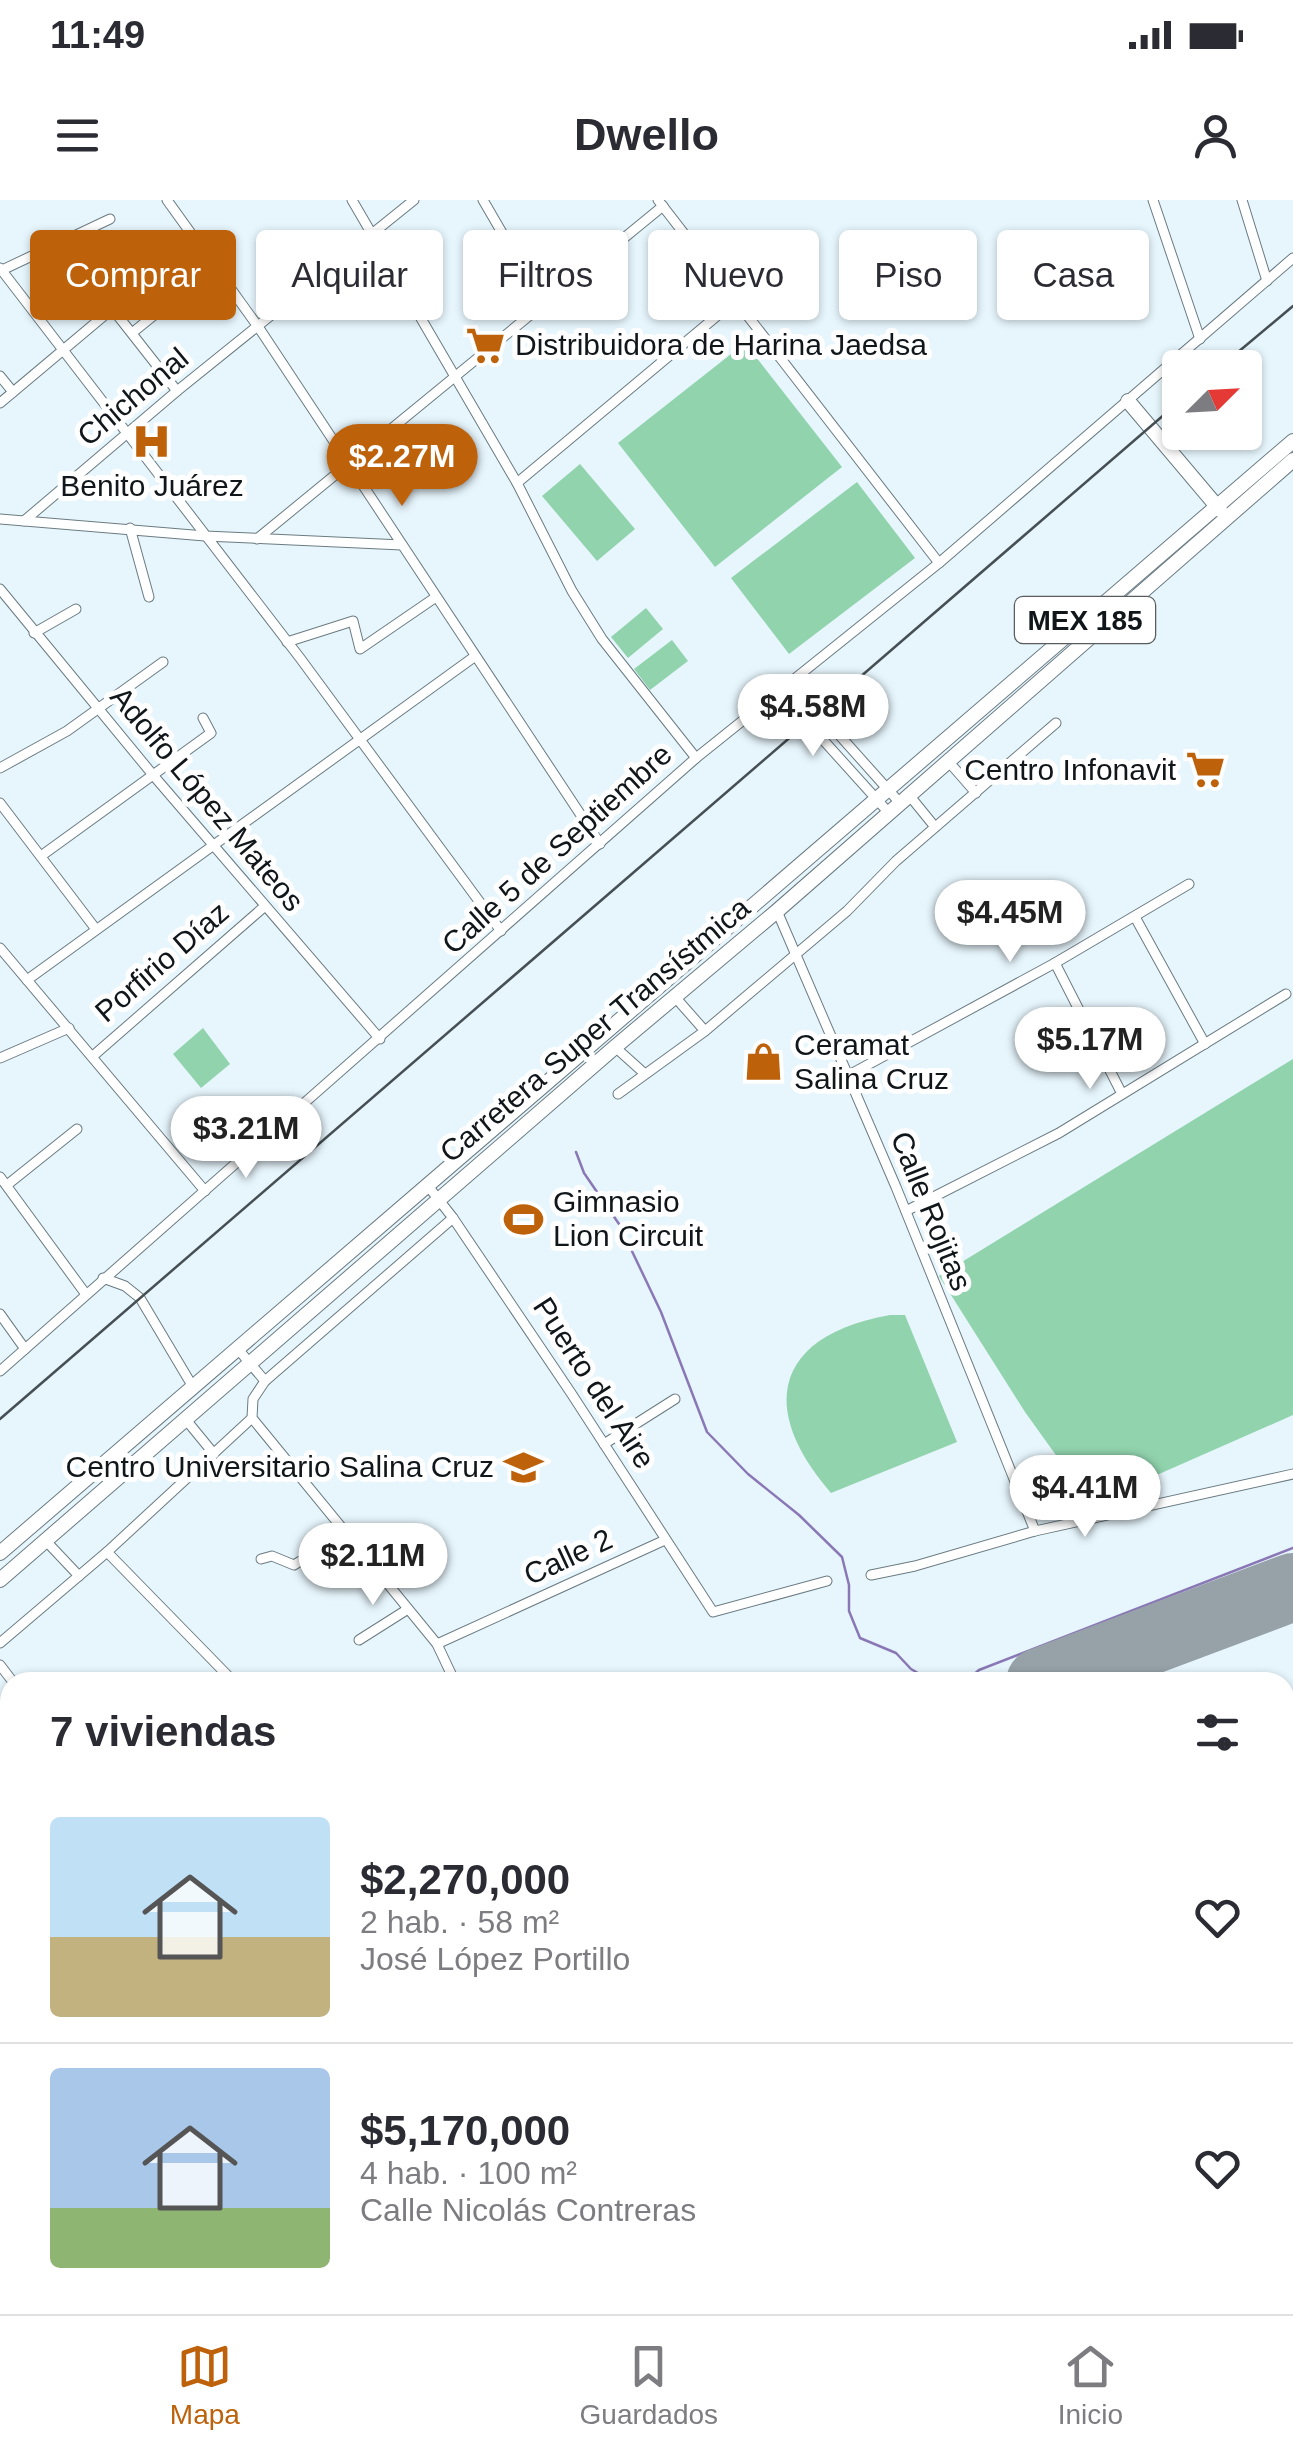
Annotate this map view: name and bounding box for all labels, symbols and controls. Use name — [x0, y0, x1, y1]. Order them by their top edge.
text: 11:49 — [50, 14, 145, 56]
icon: menu — [50, 108, 105, 163]
icon: person — [1188, 108, 1243, 163]
text: Dwello — [574, 109, 719, 160]
chip: Comprar — [30, 230, 236, 320]
chip: Alquilar — [256, 230, 443, 320]
chip: Filtros — [463, 230, 628, 320]
chip: Nuevo — [648, 230, 819, 320]
chip: Piso — [839, 230, 977, 320]
chip: Casa — [997, 230, 1149, 320]
supermarket icon: Distribuidora de Harina Jaedsa — [464, 324, 506, 366]
place label: Distribuidora de Harina Jaedsa — [515, 328, 927, 361]
street label: Chichonal — [71, 341, 194, 452]
north arrow — [1162, 350, 1262, 450]
map controls — [1162, 350, 1262, 450]
hospital icon: Benito Juárez — [131, 421, 173, 463]
pin: $2.27M — [321, 424, 483, 509]
text: $2.27M — [349, 438, 455, 474]
place label: Benito Juárez — [60, 469, 244, 502]
road number: MEX 185 — [1015, 597, 1155, 643]
pin: $4.58M — [732, 674, 894, 759]
street label: Adolfo López Mateos — [104, 680, 311, 917]
text: $4.58M — [760, 688, 866, 724]
street label: Calle 5 de Septiembre — [435, 737, 678, 960]
supermarket icon: Centro Infonavit — [1185, 749, 1227, 791]
place label: Centro Infonavit — [964, 753, 1177, 786]
pin: $4.45M — [929, 880, 1091, 965]
street label: Carretera Super Transístmica — [433, 890, 756, 1169]
text: $4.45M — [957, 894, 1063, 930]
street label: Porfirio Díaz — [89, 895, 235, 1028]
pin: $5.17M — [1009, 1007, 1171, 1092]
text: $5.17M — [1037, 1021, 1143, 1057]
place label: Ceramat Salina Cruz — [794, 1028, 949, 1095]
shop icon: Ceramat Salina Cruz — [743, 1041, 785, 1083]
pin: $3.21M — [165, 1096, 327, 1181]
text: $3.21M — [193, 1110, 299, 1146]
street label: Calle Rojitas — [885, 1127, 978, 1295]
place label: Gimnasio Lion Circuit — [553, 1185, 704, 1252]
sports icon: Gimnasio Lion Circuit — [502, 1198, 544, 1240]
street label: Puerto del Aire — [527, 1291, 662, 1474]
school or university icon: Centro Universitario Salina Cruz — [503, 1446, 545, 1488]
place label: Centro Universitario Salina Cruz — [66, 1450, 494, 1483]
pin: $4.41M — [1004, 1455, 1166, 1540]
text: $4.41M — [1032, 1469, 1138, 1505]
street label: Calle 2 — [518, 1522, 617, 1591]
pin: $2.11M — [292, 1523, 454, 1608]
text: $2.11M — [321, 1537, 425, 1573]
icon: filters — [1190, 1705, 1245, 1760]
text: 7 viviendas — [50, 1708, 276, 1755]
text: $2,270,000 — [360, 1856, 570, 1903]
icon: home — [130, 1857, 250, 1977]
icon: heart — [1190, 1890, 1245, 1945]
text: 2 hab. · 58 m² — [360, 1904, 559, 1940]
text: José López Portillo — [360, 1941, 630, 1977]
text: $5,170,000 — [360, 2107, 570, 2154]
icon: home — [130, 2108, 250, 2228]
icon: heart — [1190, 2141, 1245, 2196]
text: 4 hab. · 100 m² — [360, 2155, 577, 2191]
text: Calle Nicolás Contreras — [360, 2192, 696, 2228]
tab: Mapa — [170, 2339, 240, 2431]
tab: Guardados — [580, 2339, 718, 2431]
tab: Inicio — [1058, 2339, 1123, 2431]

